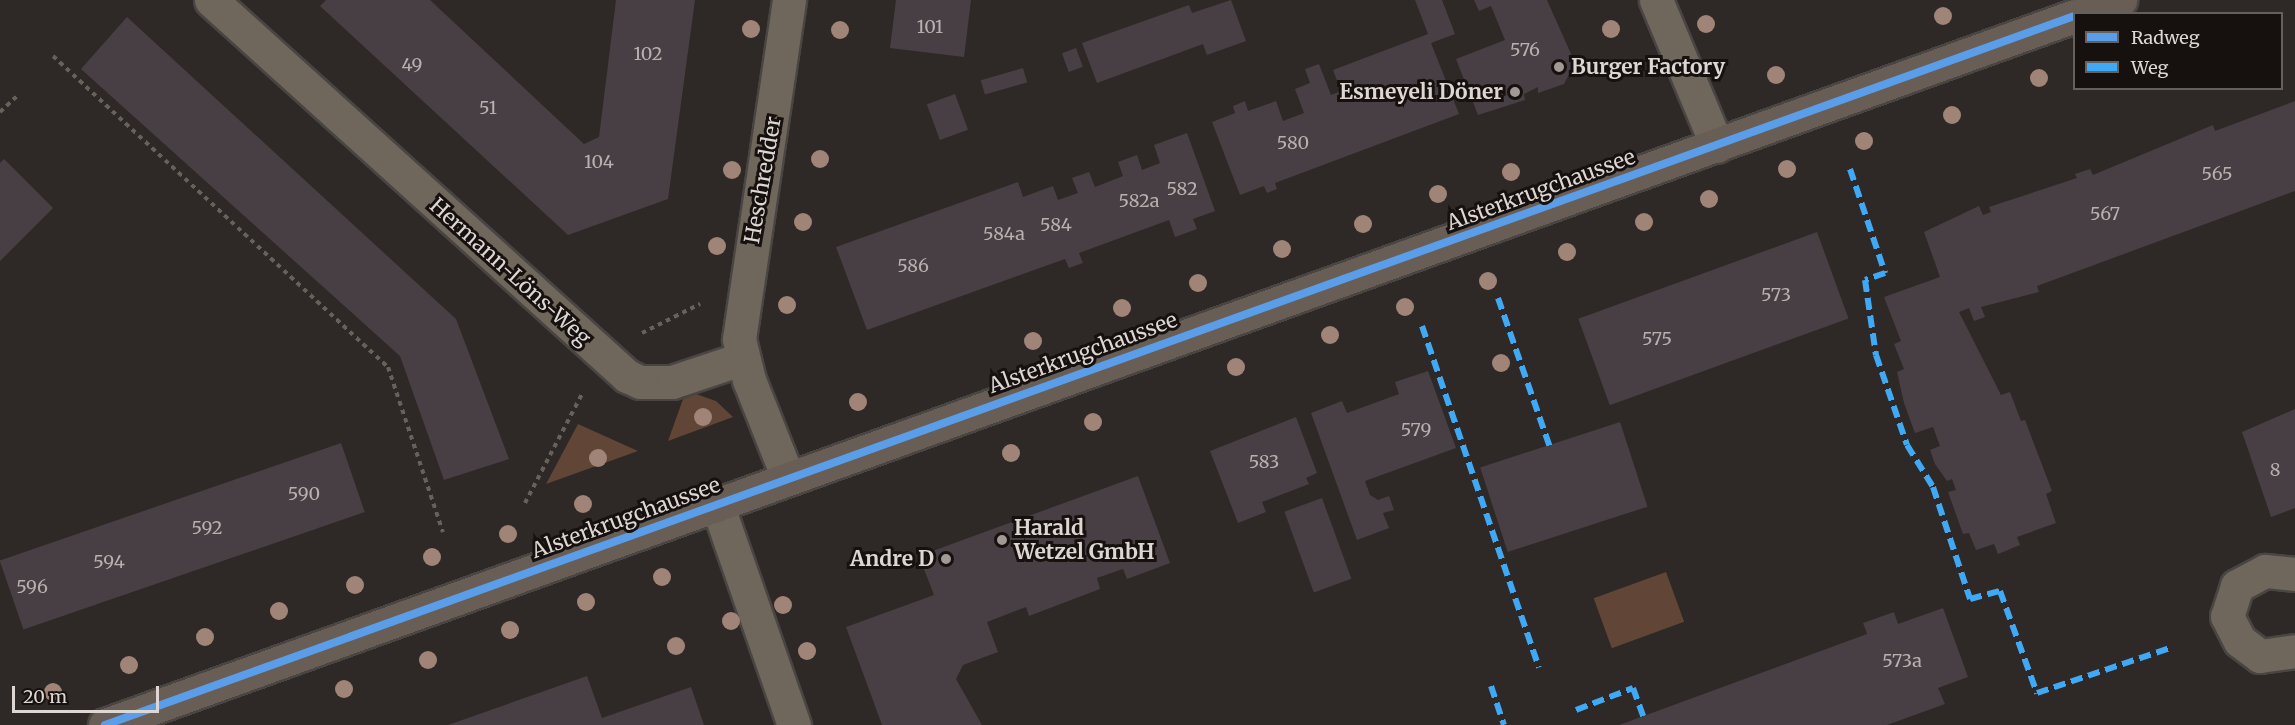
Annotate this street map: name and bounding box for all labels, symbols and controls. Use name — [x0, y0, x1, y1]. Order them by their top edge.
legend — [2073, 12, 2283, 90]
house number: 101 — [917, 16, 943, 38]
text: Radweg — [2131, 26, 2200, 49]
house number: 576 — [1510, 39, 1540, 61]
house number: 102 — [633, 43, 663, 65]
house number: 49 — [402, 54, 422, 76]
place label: Burger Factory — [1571, 54, 1725, 80]
text: Weg — [2131, 56, 2168, 79]
marker: Burger Factory — [1552, 60, 1566, 74]
place label: Esmeyeli Döner — [1339, 79, 1503, 105]
marker: Esmeyeli Döner — [1508, 85, 1522, 99]
house number: 51 — [479, 97, 497, 119]
street label: Heschredder — [739, 115, 787, 245]
house number: 580 — [1277, 132, 1309, 154]
street label: Alsterkrugchaussee — [1443, 144, 1639, 236]
house number: 104 — [584, 151, 614, 173]
house number: 565 — [2202, 163, 2232, 185]
house number: 582 — [1166, 178, 1198, 200]
house number: 582a — [1119, 190, 1159, 212]
street label: Hermann-Löns-Weg — [424, 193, 596, 351]
house number: 567 — [2090, 203, 2120, 225]
house number: 584 — [1040, 214, 1072, 236]
house number: 584a — [983, 223, 1025, 245]
house number: 586 — [897, 255, 929, 277]
house number: 573 — [1761, 284, 1791, 306]
street label: Alsterkrugchaussee — [985, 307, 1181, 399]
house number: 575 — [1642, 328, 1672, 350]
house number: 579 — [1401, 419, 1431, 441]
house number: 583 — [1249, 451, 1279, 473]
house number: 8 — [2270, 459, 2280, 481]
street label: Alsterkrugchaussee — [528, 472, 724, 564]
house number: 590 — [288, 483, 320, 505]
place label: Harald Wetzel GmbH — [1014, 515, 1155, 565]
house number: 592 — [192, 517, 222, 539]
marker: Harald Wetzel GmbH — [995, 533, 1009, 547]
place label: Andre D — [850, 546, 934, 572]
house number: 594 — [93, 551, 125, 573]
marker: Andre D — [939, 552, 953, 566]
house number: 596 — [16, 576, 48, 598]
house number: 573a — [1882, 650, 1922, 672]
scale bar — [15, 674, 162, 712]
text: 20 m — [23, 685, 67, 708]

